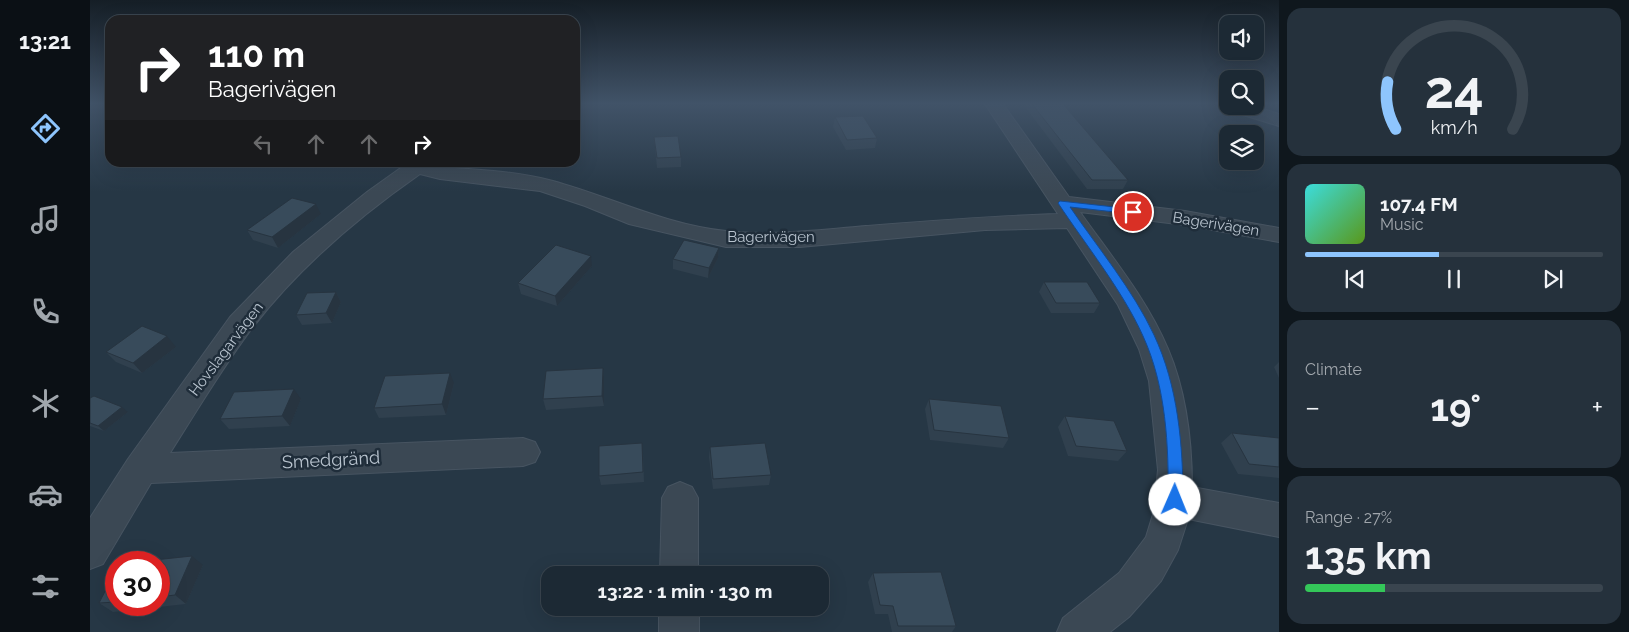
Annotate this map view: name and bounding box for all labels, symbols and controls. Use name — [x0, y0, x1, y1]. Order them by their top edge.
map controls — [1219, 15, 1264, 170]
button: sound — [1219, 15, 1264, 60]
text: 13:21 — [19, 28, 71, 54]
text: 110 m — [208, 34, 305, 75]
icon: right — [125, 35, 190, 100]
text: 24 — [1424, 59, 1484, 120]
button: search — [1219, 70, 1264, 115]
text: Bagerivägen — [208, 76, 336, 102]
icon: directions — [28, 111, 63, 146]
text: km/h — [1430, 117, 1478, 138]
button: layers — [1219, 125, 1264, 170]
icon: left — [249, 130, 277, 158]
icon: ahead — [302, 130, 330, 158]
icon: ahead — [355, 130, 383, 158]
icon: right — [408, 130, 436, 158]
pin — [1112, 191, 1154, 233]
text: 107.4 FM — [1380, 193, 1458, 215]
icon: arrive — [1119, 198, 1147, 226]
icon: music — [28, 202, 63, 237]
street label: Bagerivägen — [1171, 208, 1261, 240]
text: Music — [1380, 215, 1424, 234]
street label: Bagerivägen — [727, 228, 815, 246]
icon: previous — [1341, 265, 1369, 293]
icon: pause — [1440, 265, 1468, 293]
icon: next — [1539, 265, 1567, 293]
icon: phone — [28, 294, 63, 329]
street label: Hovslagarvägen — [185, 299, 267, 399]
text: Climate — [1305, 360, 1362, 379]
text: 19° — [1430, 385, 1481, 430]
icon: climate — [28, 386, 63, 421]
text: − — [1305, 391, 1320, 424]
text: + — [1591, 391, 1603, 424]
street label: Smedgränd — [281, 446, 381, 473]
position arrow — [1148, 473, 1200, 525]
icon: car — [28, 477, 63, 512]
text: Range · 27% — [1305, 508, 1392, 527]
text: 135 km — [1305, 533, 1432, 578]
speed limit sign: 30 — [105, 551, 170, 616]
icon: filters — [28, 569, 63, 604]
text: 13:22 · 1 min · 130 m — [598, 580, 772, 602]

